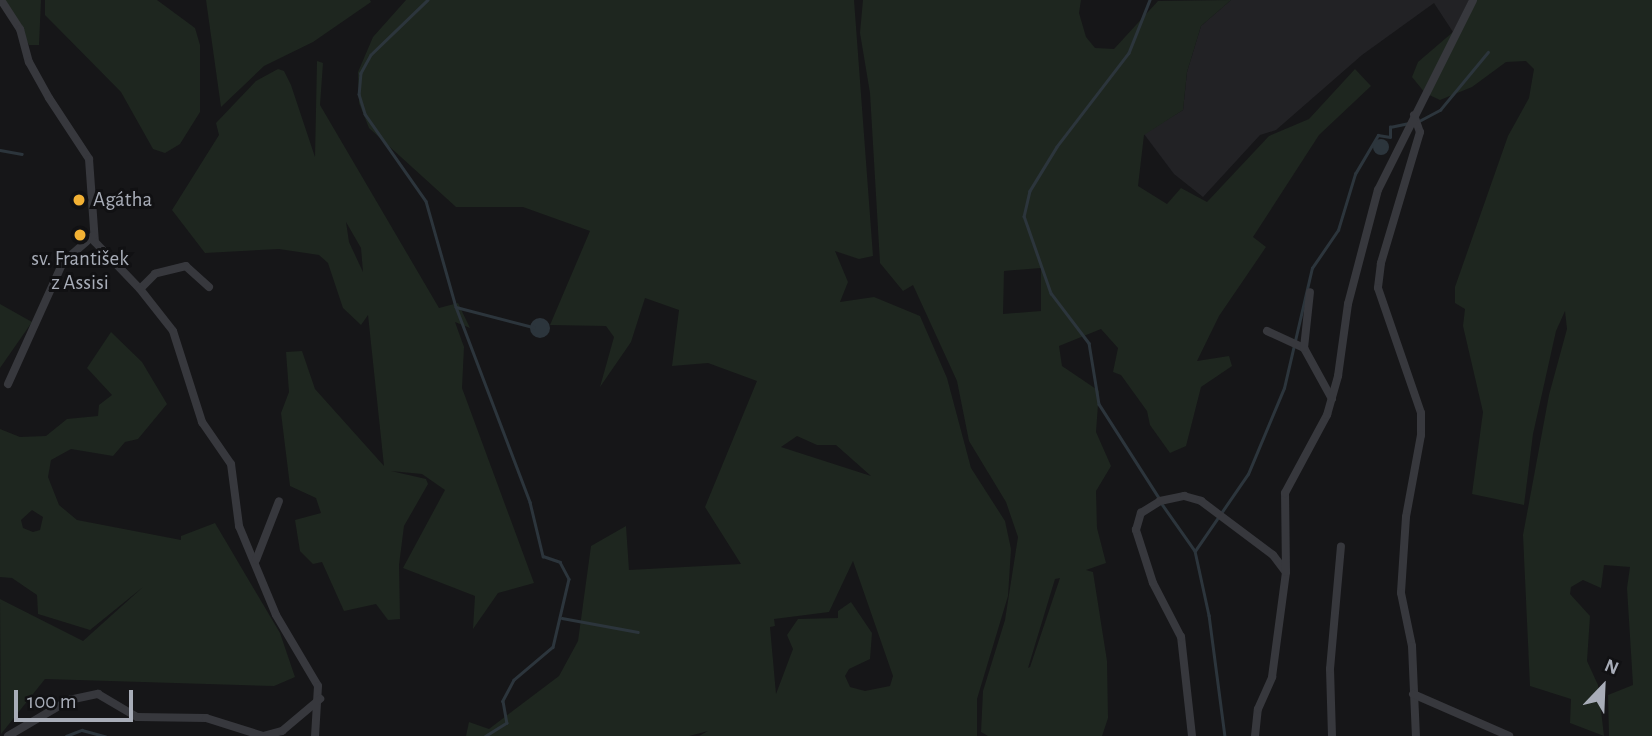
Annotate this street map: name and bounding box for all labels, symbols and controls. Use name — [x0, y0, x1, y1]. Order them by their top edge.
place label: Agátha — [93, 187, 152, 213]
marker: Agátha — [71, 192, 87, 208]
marker: sv. František z Assisi — [72, 227, 88, 243]
place label: sv. František z Assisi — [31, 246, 129, 296]
north arrow — [1568, 652, 1638, 722]
text: N — [1602, 656, 1621, 679]
scale bar — [18, 676, 136, 720]
text: 100 m — [27, 691, 77, 712]

